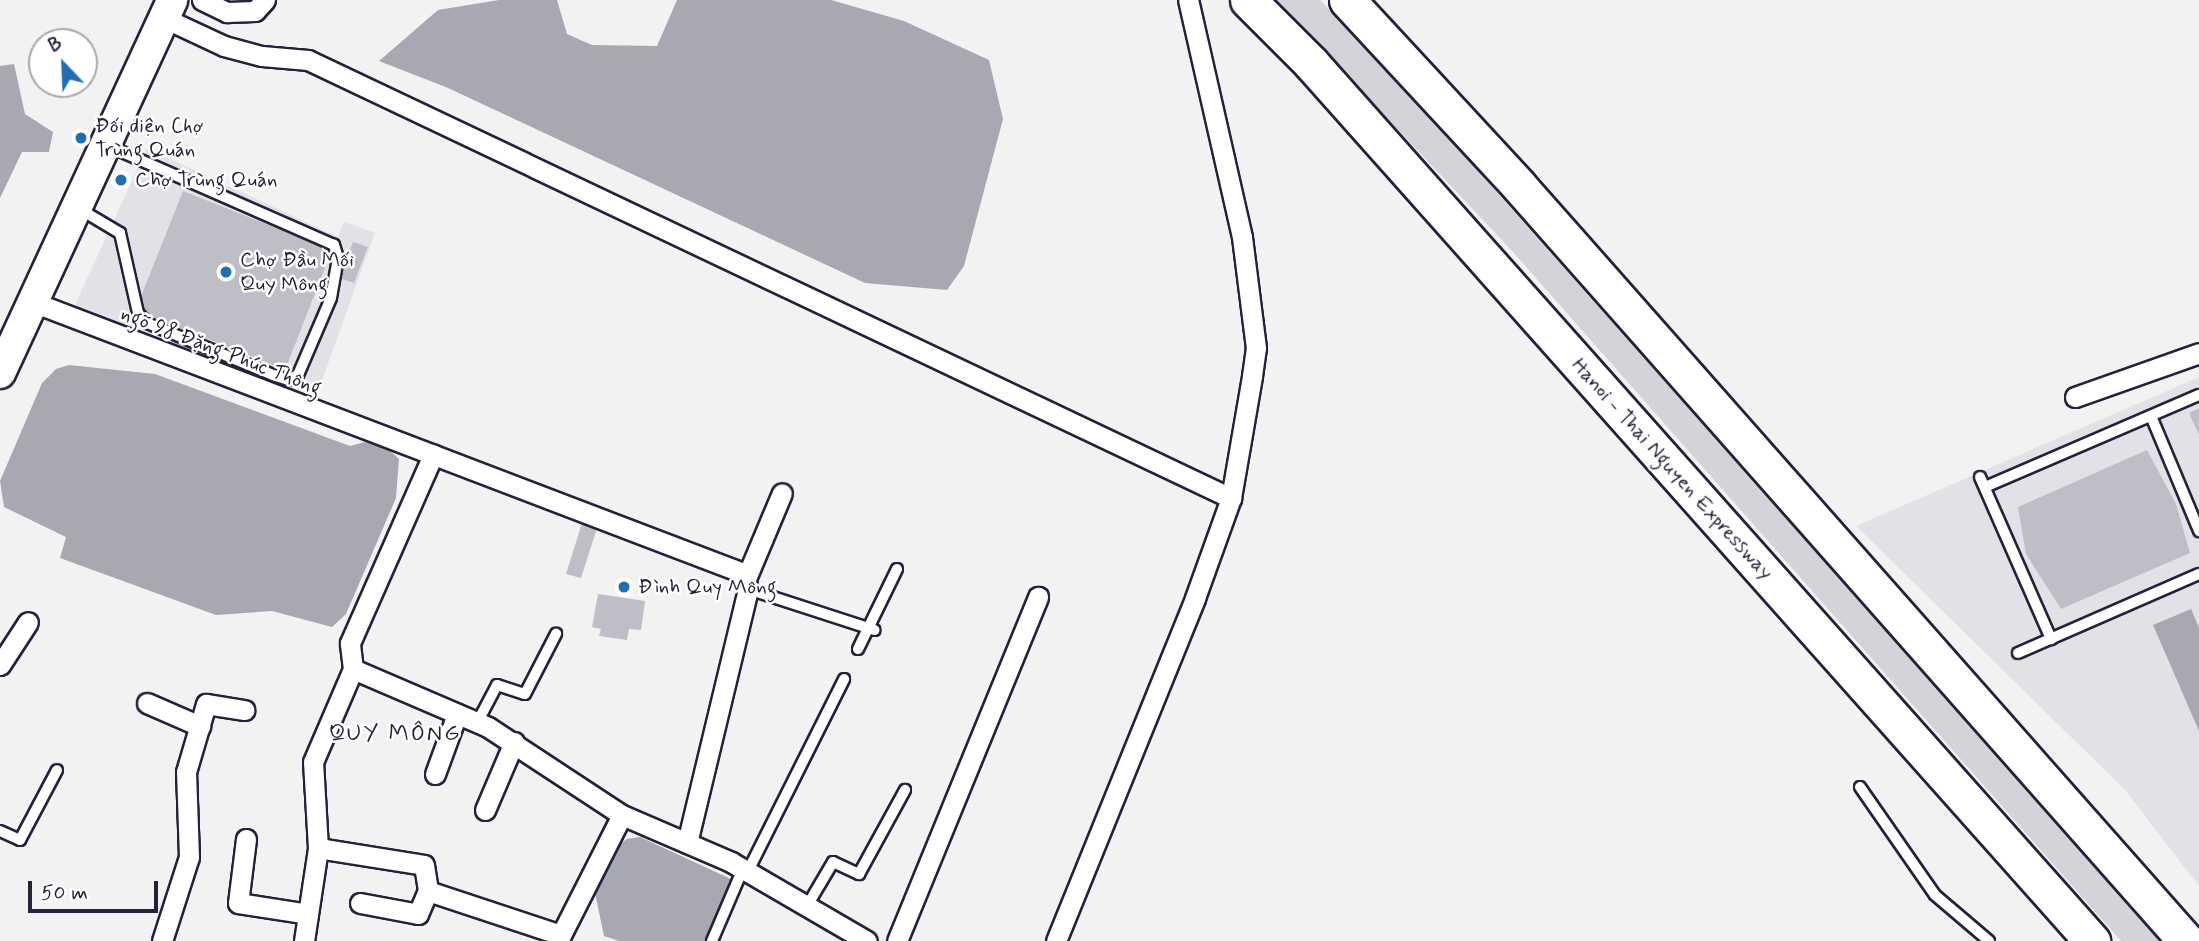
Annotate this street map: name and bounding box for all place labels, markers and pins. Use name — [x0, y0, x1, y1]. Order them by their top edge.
place label: Đối diện Chợ Trùng Quán — [95, 113, 207, 163]
marker: Đối diện Chợ Trùng Quán — [73, 130, 89, 146]
place label: Chợ Trùng Quán — [135, 167, 276, 193]
marker: Chợ Trùng Quán — [113, 172, 129, 188]
place label: Chợ Đầu Mối Quy Mông — [240, 247, 354, 297]
marker: Chợ Đầu Mối Quy Mông — [218, 264, 234, 280]
place label: Đình Quy Mông — [638, 574, 775, 600]
marker: Đình Quy Mông — [616, 579, 632, 595]

